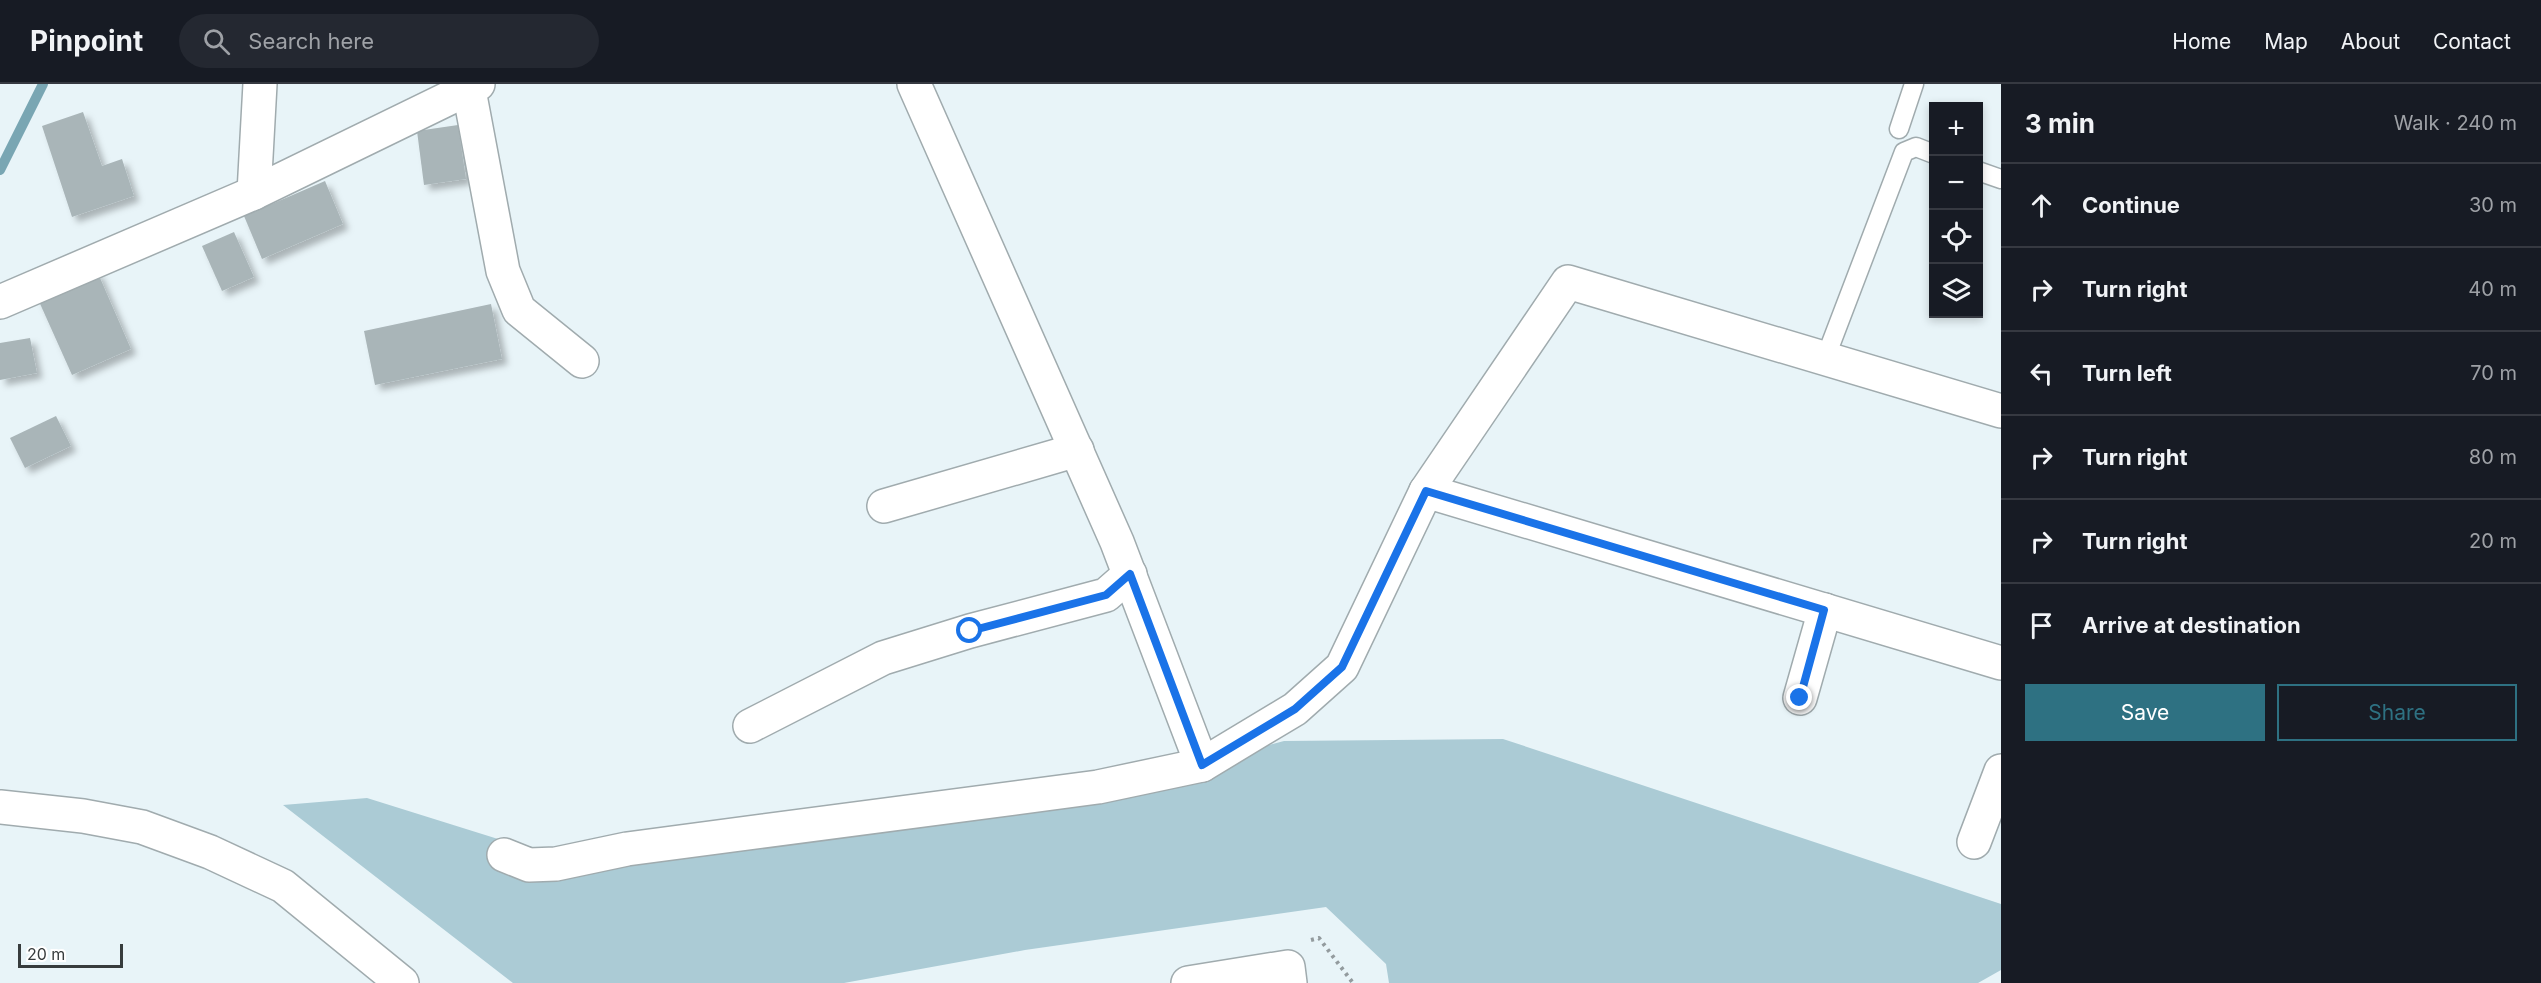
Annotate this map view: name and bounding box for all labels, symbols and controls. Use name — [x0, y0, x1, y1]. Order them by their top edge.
search box — [179, 14, 599, 68]
text: Pinpoint — [30, 24, 143, 58]
icon: search — [200, 25, 233, 58]
text: Search here — [248, 28, 374, 54]
text: Home — [2172, 29, 2231, 54]
text: Map — [2264, 29, 2308, 54]
text: About — [2341, 29, 2400, 54]
text: Contact — [2433, 29, 2511, 54]
map controls — [1929, 102, 1983, 318]
button: + — [1929, 102, 1983, 156]
text: 3 min — [2025, 108, 2095, 139]
text: Walk · 240 m — [2394, 111, 2517, 135]
button: − — [1929, 156, 1983, 210]
icon: ahead — [2025, 189, 2058, 222]
text: Continue — [2082, 192, 2180, 218]
text: 30 m — [2469, 193, 2517, 217]
button: locate — [1929, 210, 1983, 264]
button: layers — [1929, 264, 1983, 318]
icon: right — [2025, 273, 2058, 306]
text: Turn right — [2082, 276, 2188, 302]
text: 40 m — [2468, 277, 2517, 301]
icon: left — [2025, 357, 2058, 390]
text: Turn left — [2082, 360, 2172, 386]
text: 70 m — [2470, 361, 2517, 385]
icon: right — [2025, 441, 2058, 474]
text: Turn right — [2082, 444, 2188, 470]
text: 80 m — [2469, 445, 2517, 469]
icon: right — [2025, 525, 2058, 558]
text: Turn right — [2082, 528, 2188, 554]
text: 20 m — [2469, 529, 2517, 553]
icon: arrive — [2025, 609, 2058, 642]
text: Arrive at destination — [2082, 612, 2301, 638]
route start — [956, 617, 982, 643]
route end — [1786, 684, 1812, 710]
button: Save — [2025, 684, 2265, 741]
button: Share — [2277, 684, 2517, 741]
scale bar — [18, 941, 123, 968]
text: 20 m — [27, 944, 65, 964]

